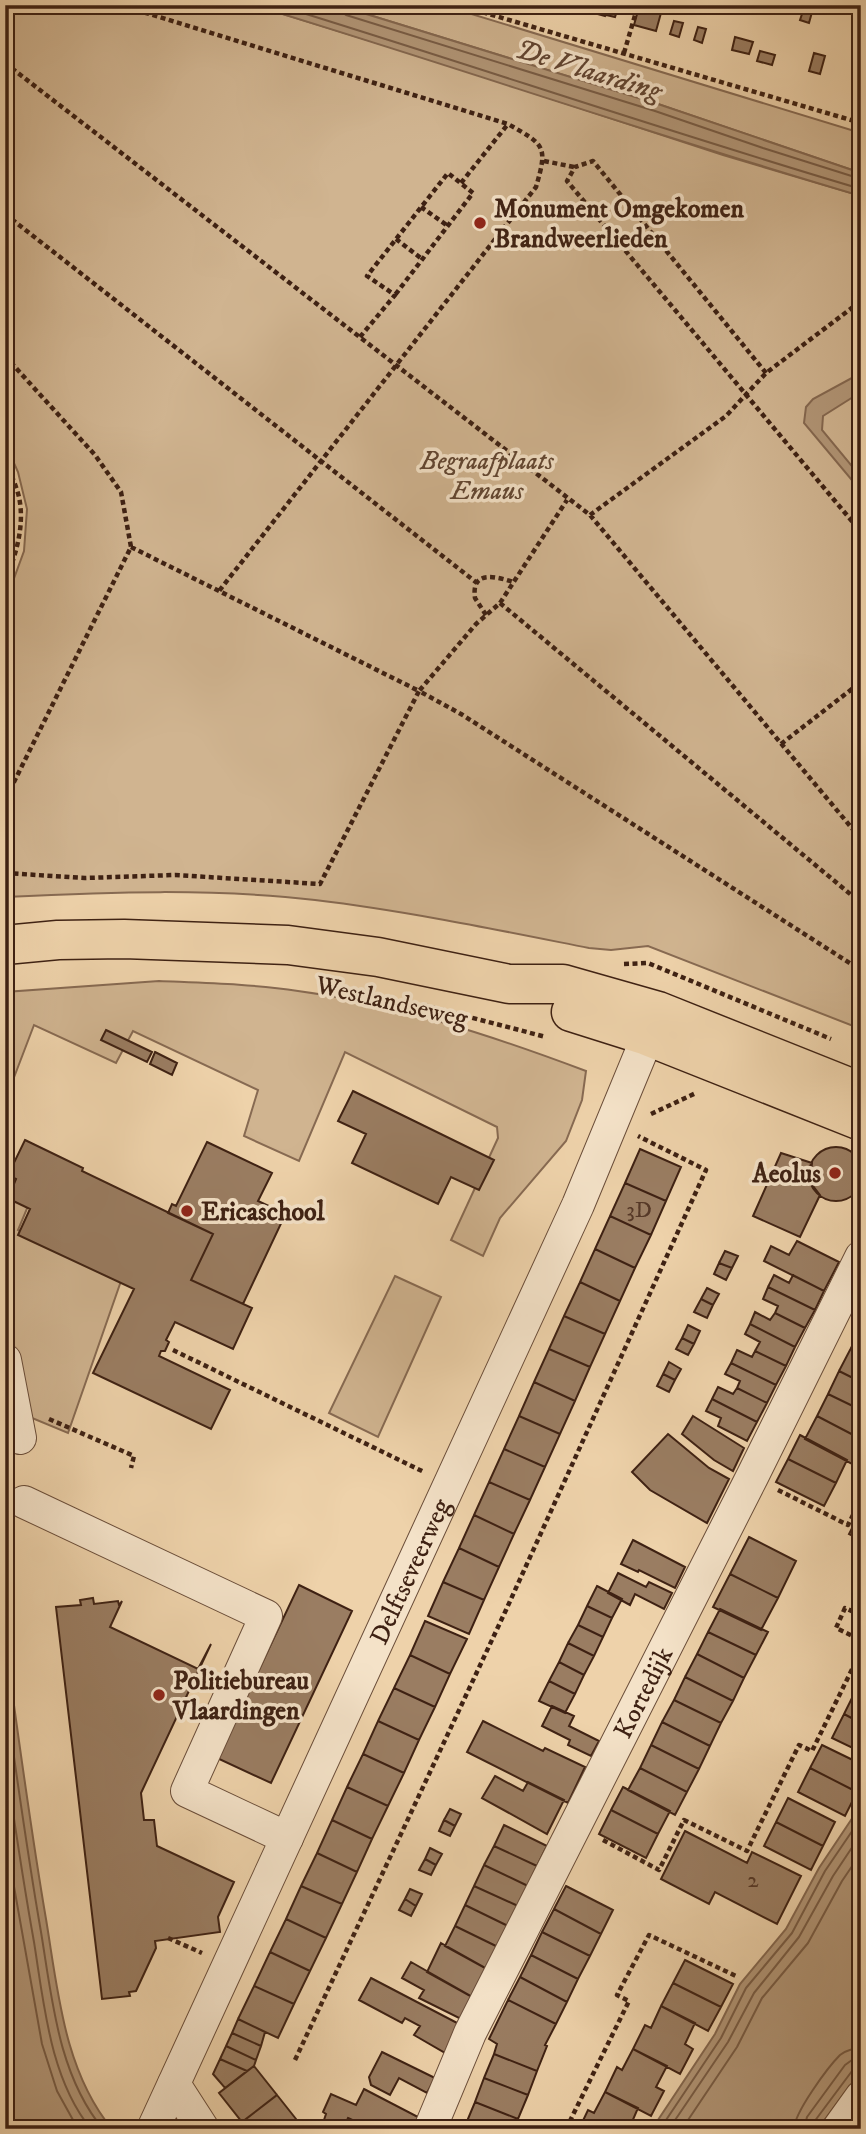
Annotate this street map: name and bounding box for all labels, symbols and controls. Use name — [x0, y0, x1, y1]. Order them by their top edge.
water label: De Vlaarding — [512, 32, 668, 110]
place label: Monument Omgekomen Brandweerlieden — [494, 193, 744, 256]
marker: Monument Omgekomen Brandweerlieden — [472, 215, 488, 231]
park label: Begraafplaats Emaus — [419, 445, 555, 508]
street label: Westlandseweg — [311, 969, 471, 1036]
place label: Aeolus — [751, 1158, 821, 1191]
marker: Aeolus — [827, 1165, 843, 1181]
place label: Ericaschool — [201, 1196, 326, 1229]
house number: 3D — [626, 1196, 652, 1225]
marker: Ericaschool — [179, 1203, 195, 1219]
street label: Delftseveerweg — [363, 1493, 459, 1650]
street label: Kortedijk — [607, 1642, 681, 1744]
place label: Politiebureau Vlaardingen — [172, 1665, 310, 1728]
marker: Politiebureau Vlaardingen — [151, 1687, 167, 1703]
house number: 2 — [747, 1866, 759, 1895]

